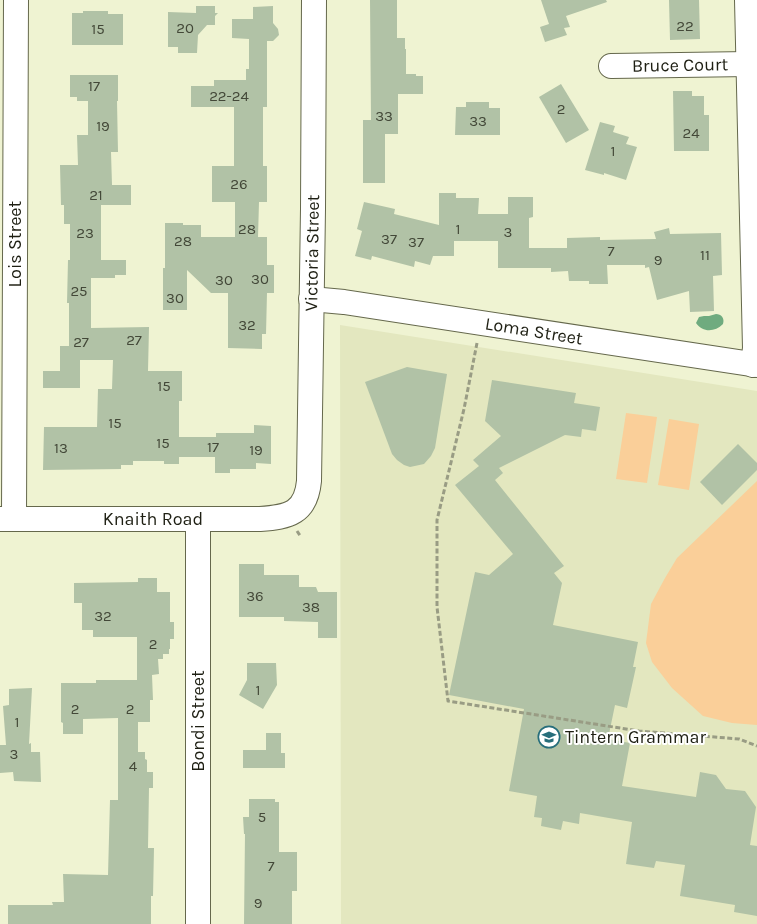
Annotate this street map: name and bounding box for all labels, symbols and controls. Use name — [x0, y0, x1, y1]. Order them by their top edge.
house number: 22 — [676, 17, 694, 35]
house number: 20 — [176, 19, 194, 37]
house number: 15 — [91, 20, 105, 38]
street label: Bruce Court — [632, 53, 729, 77]
house number: 17 — [88, 77, 100, 95]
house number: 22-24 — [209, 87, 249, 105]
house number: 2 — [557, 100, 565, 118]
house number: 33 — [375, 107, 393, 125]
house number: 33 — [469, 112, 487, 130]
house number: 19 — [96, 117, 110, 135]
house number: 24 — [682, 124, 700, 142]
house number: 1 — [611, 142, 615, 160]
house number: 26 — [230, 175, 248, 193]
house number: 21 — [89, 186, 103, 204]
street label: Victoria Street — [300, 194, 324, 312]
street label: Lois Street — [4, 200, 26, 287]
house number: 28 — [238, 220, 256, 238]
house number: 1 — [456, 220, 460, 238]
house number: 3 — [504, 223, 512, 241]
house number: 23 — [76, 224, 94, 242]
house number: 37 — [381, 230, 397, 248]
house number: 28 — [174, 232, 192, 250]
house number: 37 — [408, 233, 424, 251]
house number: 7 — [607, 242, 615, 260]
house number: 11 — [700, 246, 710, 264]
house number: 9 — [654, 251, 662, 269]
house number: 30 — [251, 270, 269, 288]
house number: 30 — [215, 271, 233, 289]
house number: 25 — [70, 282, 88, 300]
house number: 30 — [166, 289, 184, 307]
street label: Loma Street — [484, 312, 585, 350]
house number: 32 — [238, 316, 256, 334]
house number: 27 — [126, 331, 142, 349]
house number: 27 — [73, 333, 89, 351]
house number: 15 — [157, 377, 171, 395]
house number: 15 — [108, 414, 122, 432]
house number: 15 — [156, 434, 170, 452]
house number: 17 — [207, 438, 219, 456]
house number: 13 — [54, 439, 68, 457]
house number: 19 — [249, 441, 263, 459]
street label: Knaith Road — [103, 508, 203, 530]
house number: 36 — [246, 587, 264, 605]
house number: 38 — [302, 598, 320, 616]
house number: 32 — [94, 607, 112, 625]
house number: 2 — [149, 635, 157, 653]
street label: Bondi Street — [187, 670, 209, 772]
house number: 1 — [256, 681, 260, 699]
house number: 2 — [71, 700, 79, 718]
house number: 2 — [126, 700, 134, 718]
house number: 1 — [15, 713, 19, 731]
school or university icon: Tintern Grammar — [537, 725, 561, 749]
place label: Tintern Grammar — [565, 726, 706, 748]
house number: 3 — [10, 745, 18, 763]
house number: 4 — [129, 757, 138, 775]
house number: 5 — [258, 808, 266, 826]
house number: 7 — [267, 857, 275, 875]
house number: 9 — [254, 894, 262, 912]

